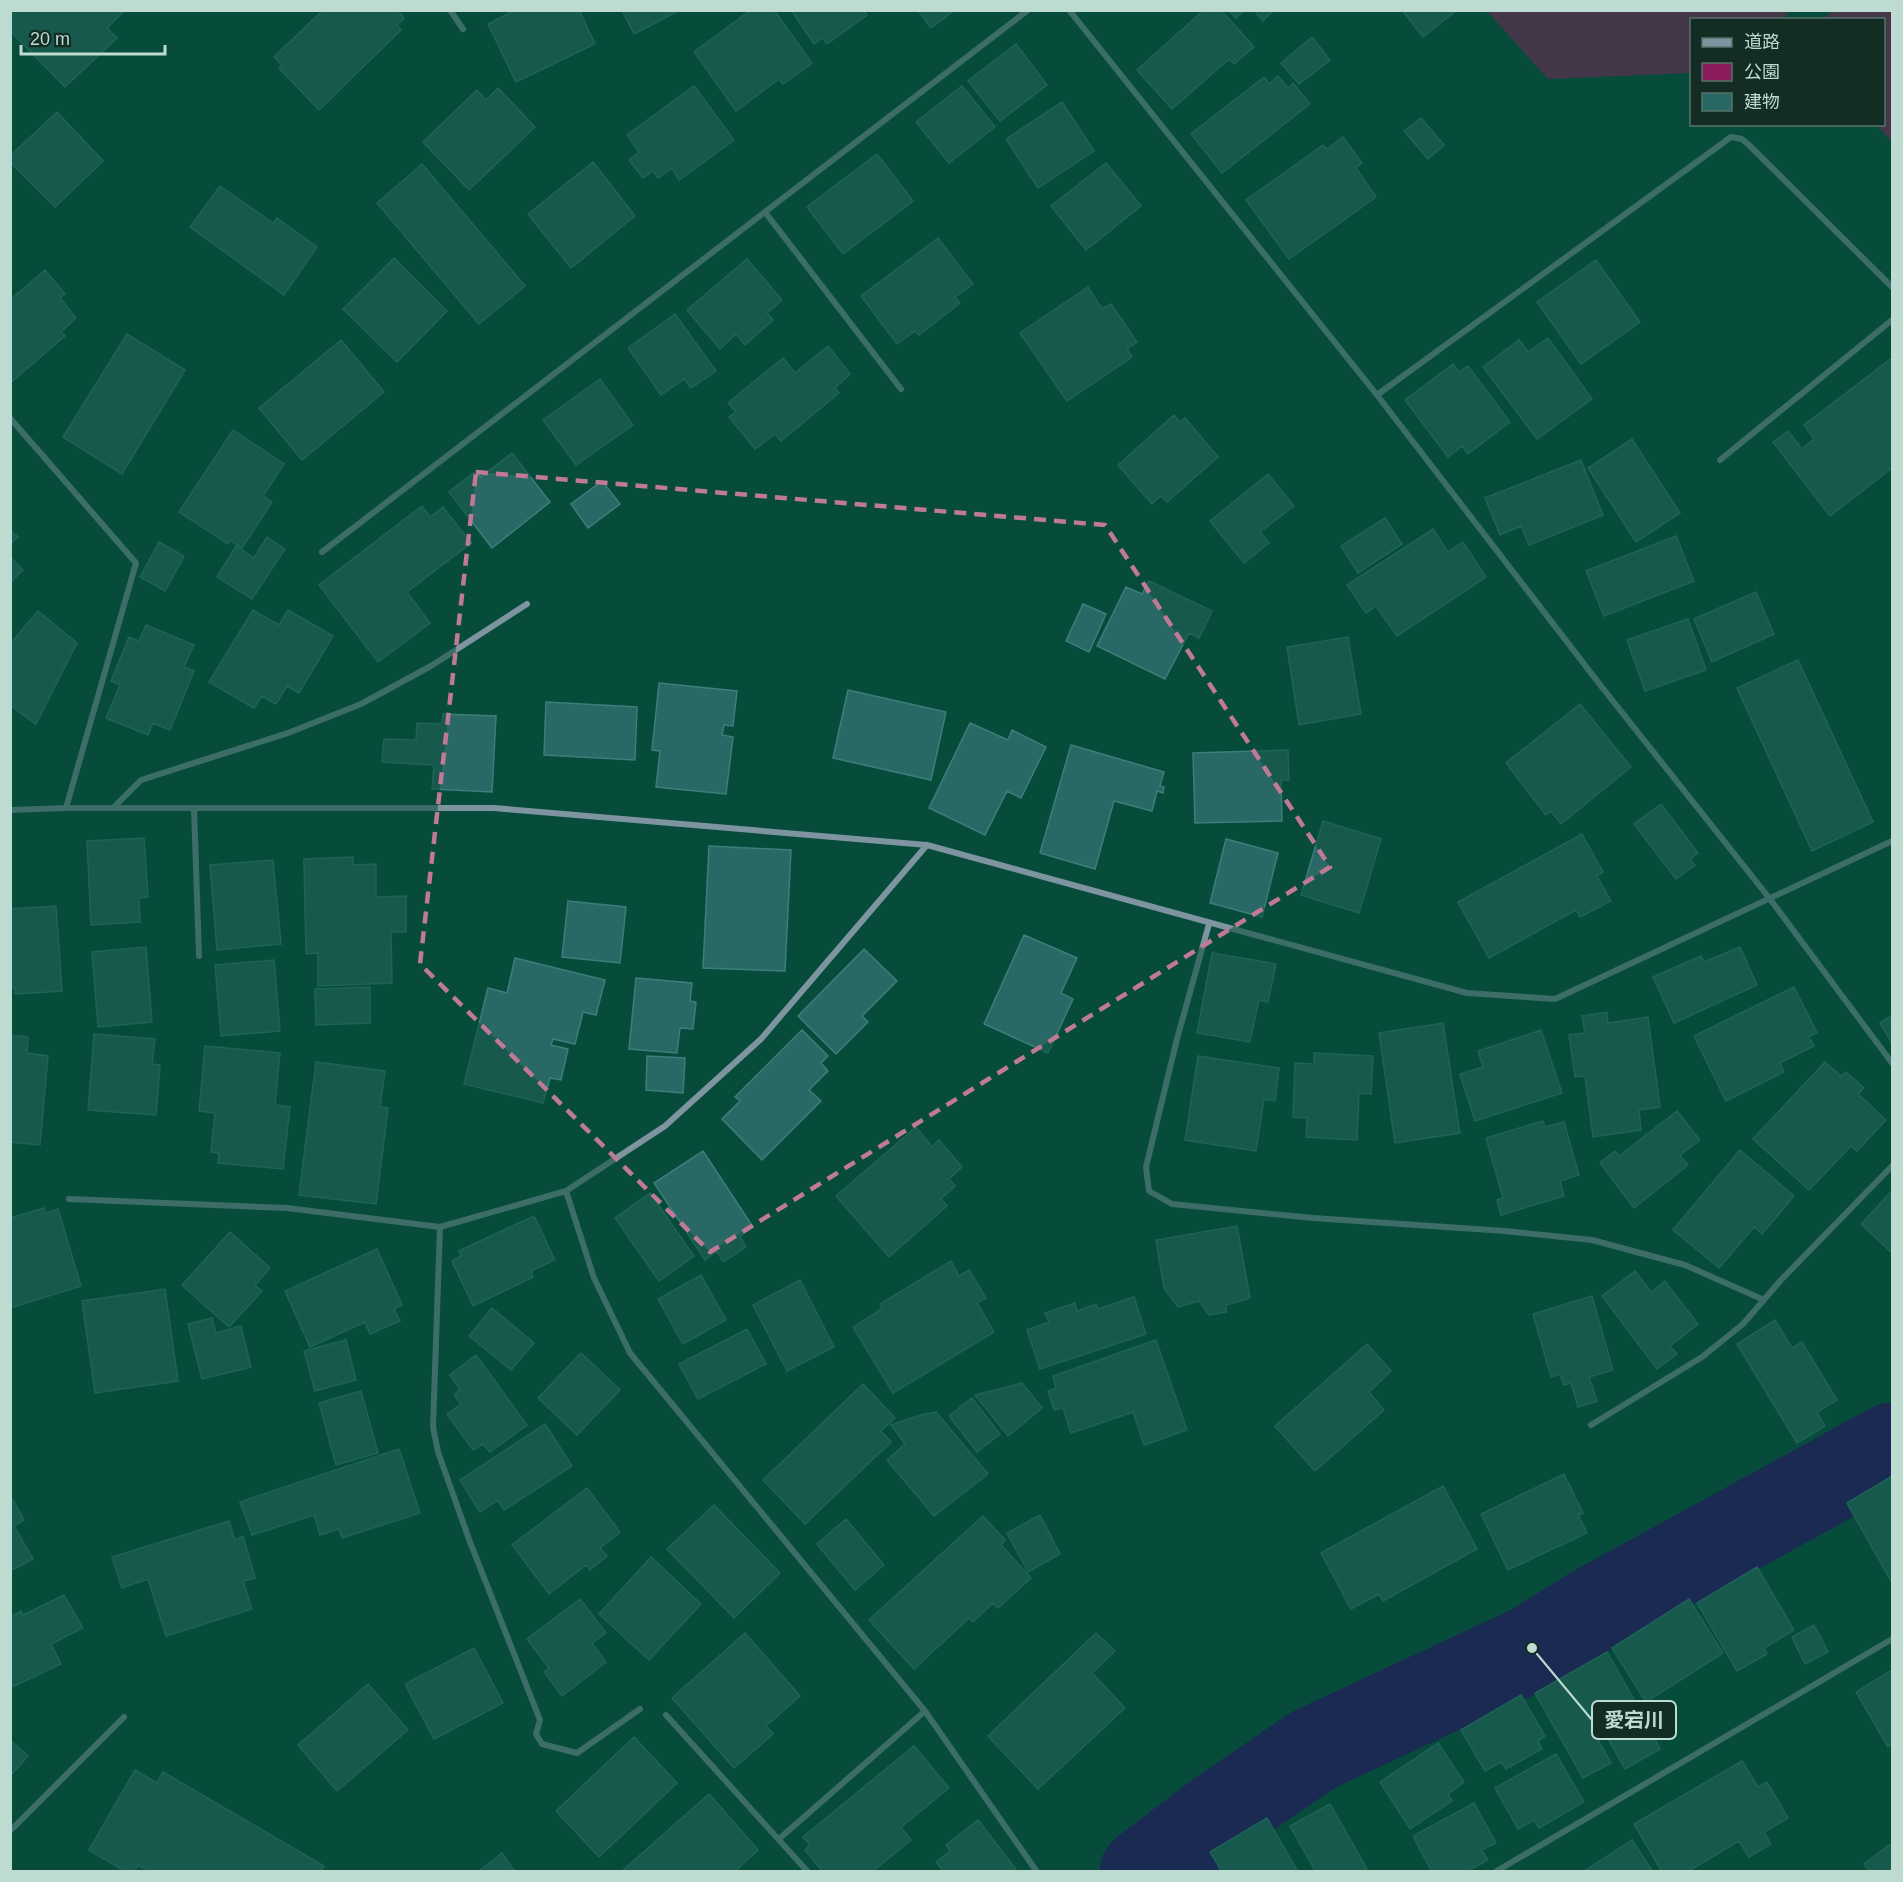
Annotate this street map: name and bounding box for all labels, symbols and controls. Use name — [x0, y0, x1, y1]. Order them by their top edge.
scale bar — [21, 18, 165, 56]
legend — [1690, 18, 1885, 126]
text: 20 m — [30, 29, 70, 49]
text: 道路 — [1744, 32, 1780, 52]
text: 公園 — [1744, 62, 1780, 82]
text: 建物 — [1744, 92, 1780, 112]
callout: 愛宕川 — [1592, 1701, 1676, 1739]
text: 愛宕川 — [1604, 1709, 1664, 1731]

